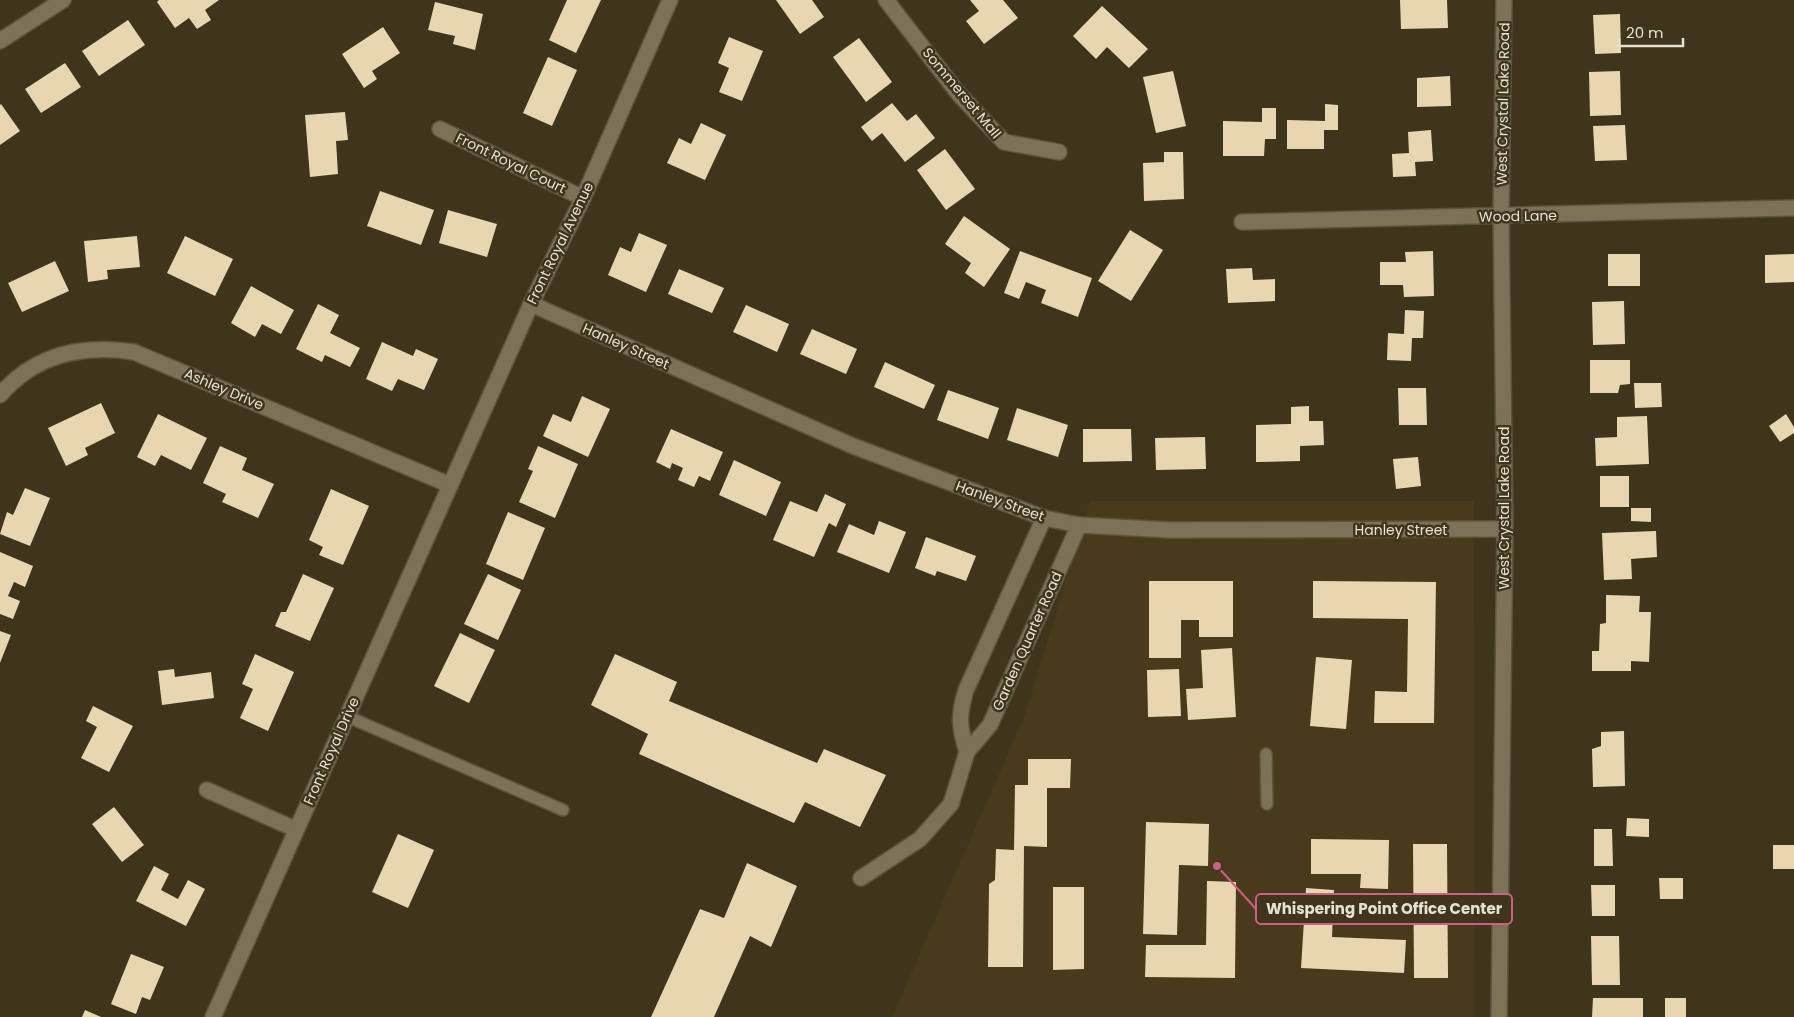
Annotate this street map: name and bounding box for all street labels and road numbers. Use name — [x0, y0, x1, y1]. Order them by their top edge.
street label: West Crystal Lake Road — [1492, 22, 1514, 186]
street label: Sommerset Mall — [918, 43, 1006, 143]
street label: Front Royal Court — [453, 128, 569, 198]
street label: Front Royal Avenue — [522, 178, 598, 307]
street label: Wood Lane — [1479, 205, 1557, 227]
street label: Hanley Street — [580, 318, 672, 374]
street label: Ashley Drive — [181, 363, 267, 415]
street label: West Crystal Lake Road — [1494, 427, 1514, 590]
street label: Hanley Street — [953, 476, 1047, 526]
street label: Hanley Street — [1355, 520, 1447, 540]
street label: Garden Quarter Road — [987, 568, 1067, 714]
street label: Front Royal Drive — [298, 694, 364, 808]

